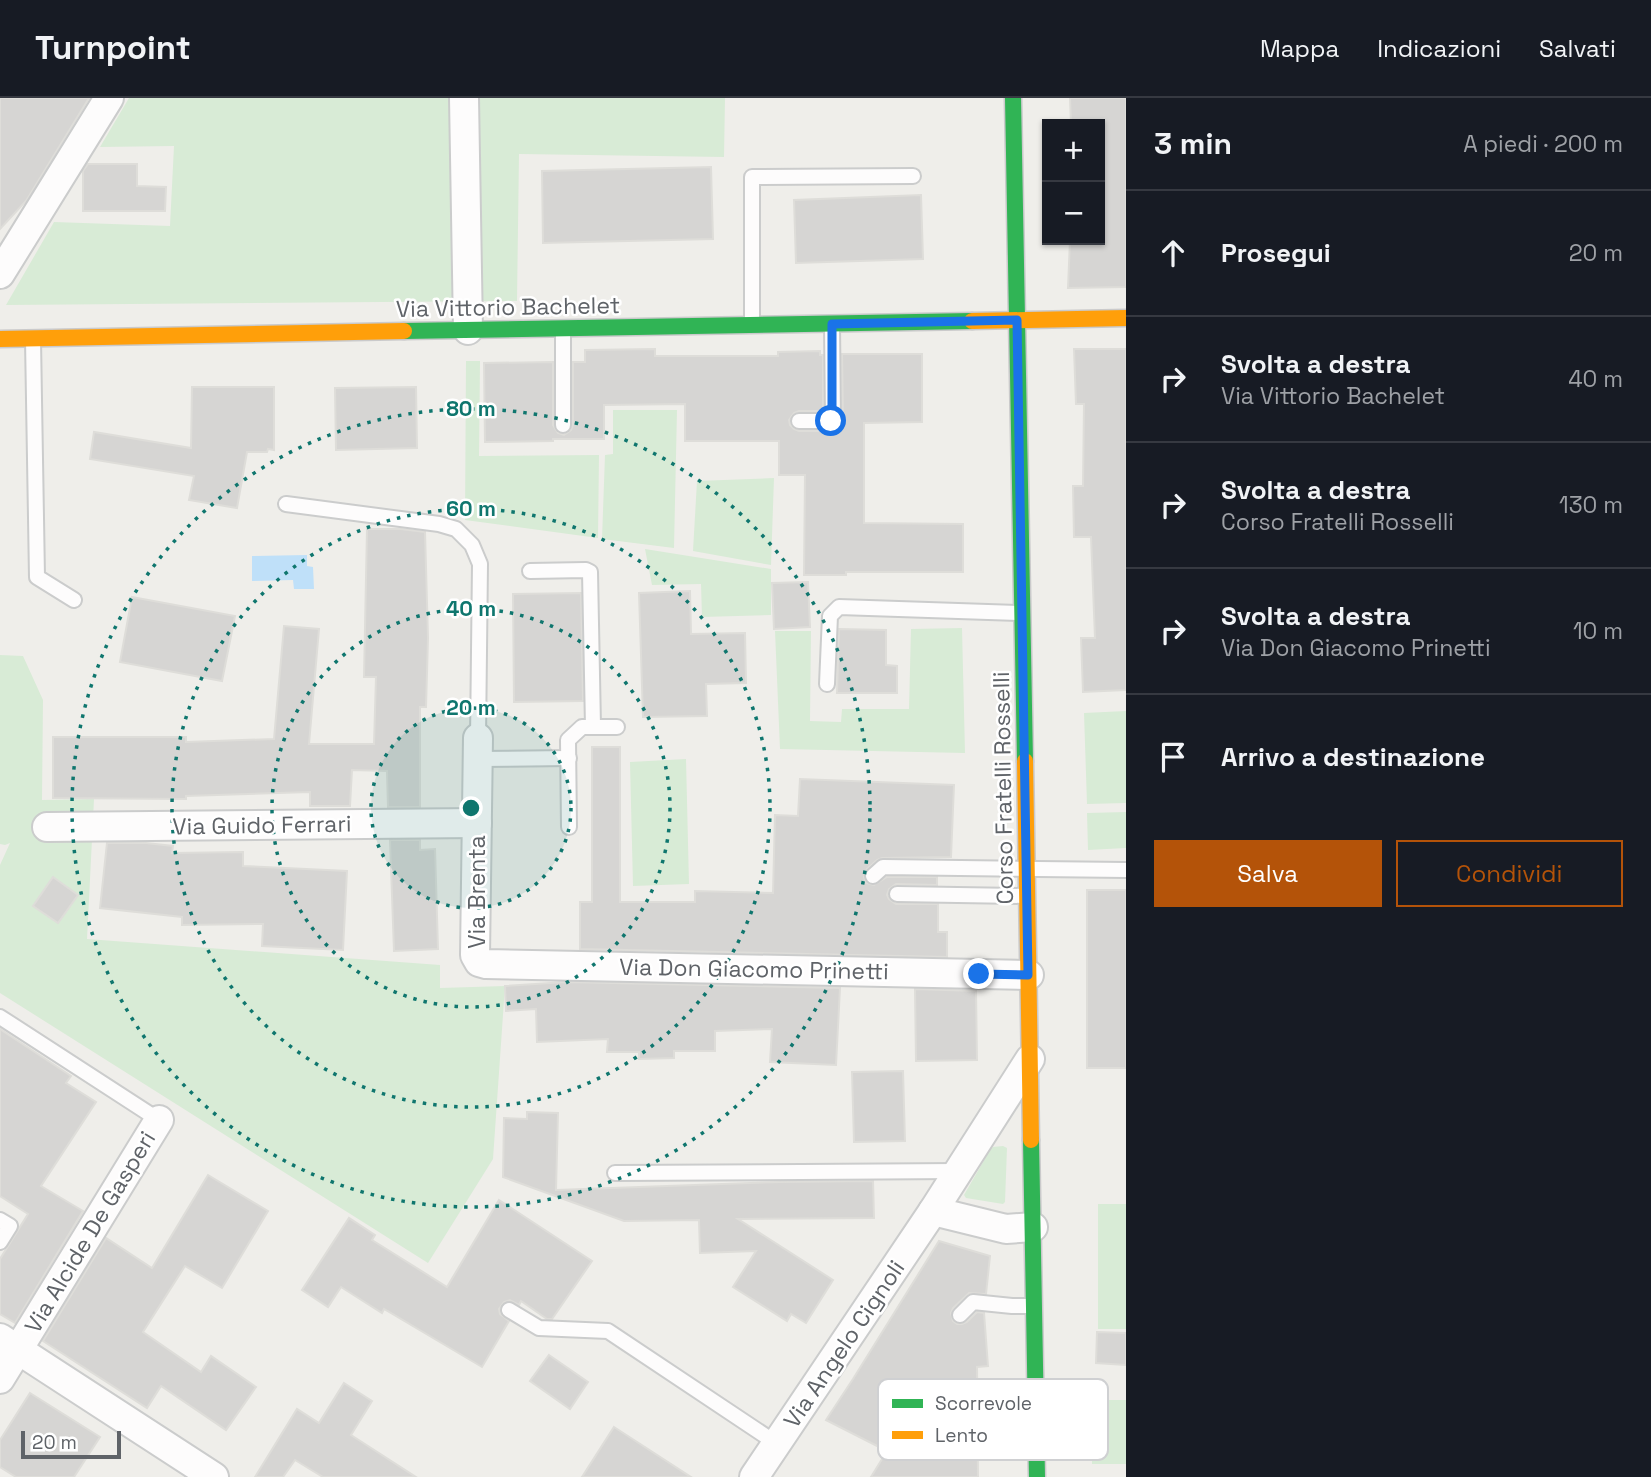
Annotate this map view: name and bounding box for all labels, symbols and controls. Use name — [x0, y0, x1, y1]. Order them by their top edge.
text: Turnpoint — [35, 27, 191, 69]
text: Mappa — [1260, 33, 1339, 64]
text: Indicazioni — [1377, 33, 1501, 64]
text: Salvati — [1539, 33, 1616, 64]
map controls — [1042, 119, 1105, 245]
button: + — [1042, 119, 1105, 182]
text: 3 min — [1154, 124, 1232, 163]
text: A piedi · 200 m — [1463, 129, 1623, 159]
button: − — [1042, 182, 1105, 245]
icon: ahead — [1154, 234, 1192, 272]
text: Prosegui — [1221, 236, 1331, 270]
text: 20 m — [1569, 238, 1623, 268]
street label: Via Vittorio Bachelet — [396, 290, 620, 324]
text: Svolta a destra — [1221, 347, 1410, 381]
icon: right — [1154, 360, 1192, 398]
text: 40 m — [1568, 364, 1623, 394]
text: Via Vittorio Bachelet — [1221, 381, 1445, 411]
text: 80 m — [446, 395, 496, 422]
route start — [815, 405, 846, 436]
text: Svolta a destra — [1221, 473, 1410, 507]
icon: right — [1154, 486, 1192, 524]
text: 130 m — [1559, 490, 1623, 520]
text: 60 m — [446, 495, 496, 522]
text: Corso Fratelli Rosselli — [1221, 507, 1454, 537]
text: 40 m — [446, 595, 496, 622]
text: Svolta a destra — [1221, 599, 1410, 633]
icon: right — [1154, 612, 1192, 650]
text: 10 m — [1573, 616, 1623, 646]
text: Via Don Giacomo Prinetti — [1221, 633, 1491, 663]
street label: Corso Fratelli Rosselli — [986, 671, 1020, 905]
text: 20 m — [446, 694, 496, 721]
icon: arrive — [1154, 738, 1192, 776]
text: Arrivo a destinazione — [1221, 740, 1485, 774]
centre of rings — [459, 796, 483, 820]
street label: Via Guido Ferrari — [172, 808, 352, 842]
street label: Via Brenta — [462, 835, 492, 949]
button: Salva — [1154, 840, 1382, 907]
button: Condividi — [1396, 840, 1623, 907]
street label: Via Don Giacomo Prinetti — [619, 952, 889, 986]
route end — [963, 958, 994, 989]
street label: Via Alcide De Gasperi — [18, 1125, 162, 1339]
street label: Via Angelo Cignoli — [777, 1254, 911, 1434]
legend — [878, 1379, 1108, 1460]
text: Scorrevole — [935, 1391, 1032, 1416]
text: Lento — [935, 1423, 988, 1448]
scale bar — [21, 1428, 121, 1460]
text: 20 m — [32, 1430, 77, 1455]

